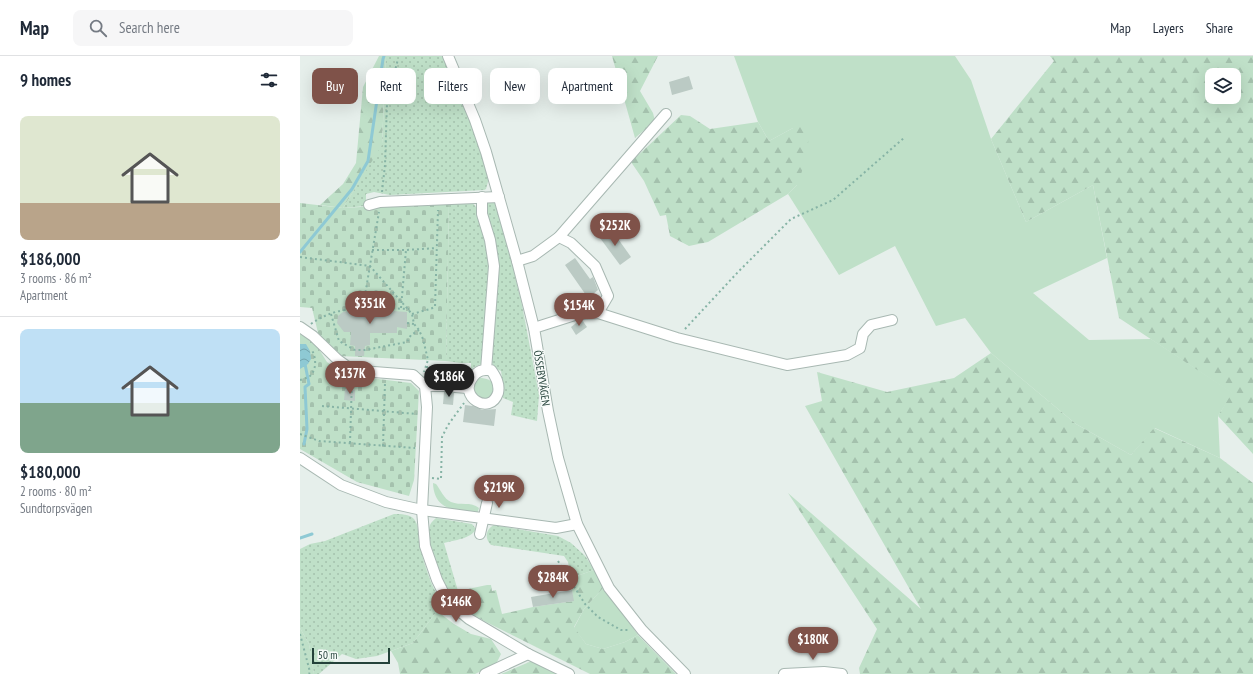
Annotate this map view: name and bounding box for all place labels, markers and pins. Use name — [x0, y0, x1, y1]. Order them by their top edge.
pin: $252K — [587, 213, 643, 247]
pin: $351K — [342, 291, 398, 325]
pin: $154K — [551, 293, 607, 327]
pin: $137K — [322, 361, 378, 395]
pin: $186K — [421, 364, 477, 398]
pin: $219K — [471, 475, 527, 509]
pin: $284K — [525, 565, 581, 599]
pin: $146K — [428, 589, 484, 623]
pin: $180K — [785, 627, 841, 661]

